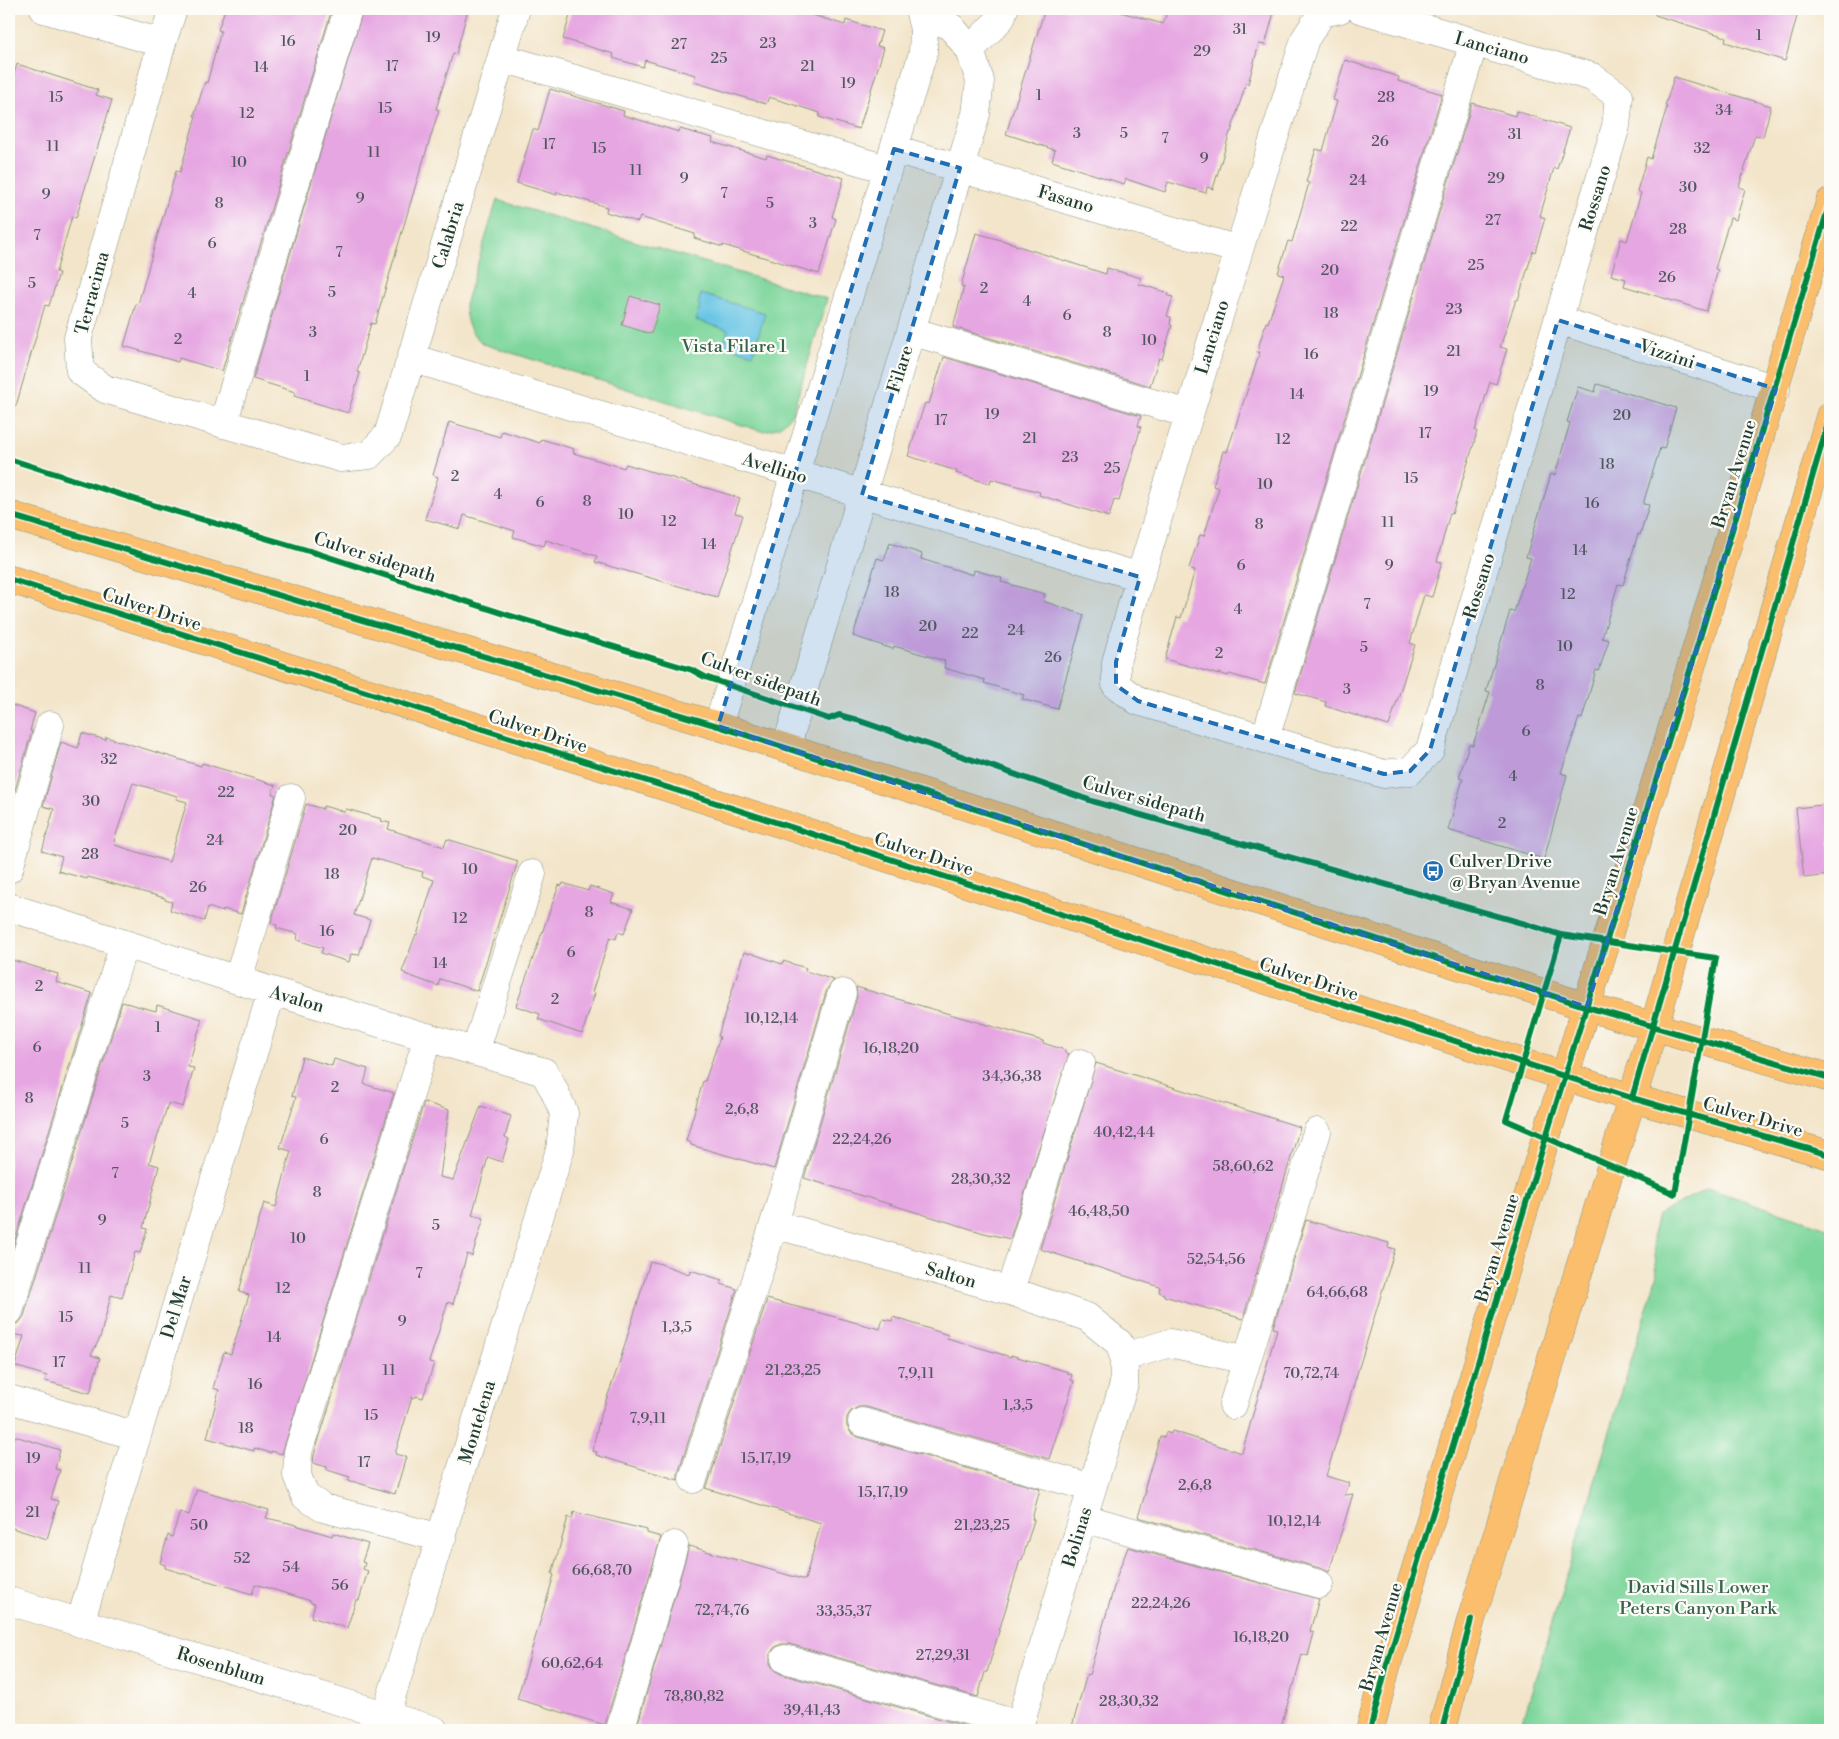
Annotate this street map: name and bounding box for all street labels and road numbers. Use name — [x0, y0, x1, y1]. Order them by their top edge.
street label: Lanciano — [1452, 27, 1532, 70]
street label: Rossano — [1575, 162, 1616, 234]
street label: Fasano — [1035, 180, 1097, 218]
street label: Calabria — [427, 198, 470, 272]
street label: Terracima — [70, 248, 115, 337]
street label: Lanciano — [1190, 297, 1235, 377]
street label: Vizzini — [1635, 334, 1698, 374]
street label: Filare — [882, 342, 919, 396]
street label: Bryan Avenue — [1707, 417, 1762, 532]
street label: Avellino — [739, 447, 810, 489]
street label: Culver sidepath — [311, 527, 439, 588]
street label: Rossano — [1459, 550, 1500, 622]
street label: Culver Drive — [99, 583, 204, 636]
street label: Culver sidepath — [697, 647, 825, 712]
street label: Culver Drive — [485, 705, 590, 758]
street label: Culver sidepath — [1079, 771, 1208, 828]
street label: Bryan Avenue — [1589, 804, 1644, 919]
street label: Culver Drive — [871, 828, 976, 881]
street label: Culver Drive — [1256, 953, 1361, 1006]
street label: Avalon — [266, 980, 327, 1018]
street label: Culver Drive — [1700, 1092, 1806, 1143]
street label: Bryan Avenue — [1470, 1191, 1525, 1306]
street label: Salton — [923, 1257, 979, 1294]
street label: Del Mar — [156, 1273, 197, 1342]
street label: Montelena — [454, 1377, 501, 1467]
street label: Bolinas — [1057, 1504, 1098, 1571]
street label: Bryan Avenue — [1355, 1580, 1408, 1695]
street label: Rosenblum — [174, 1642, 268, 1691]

